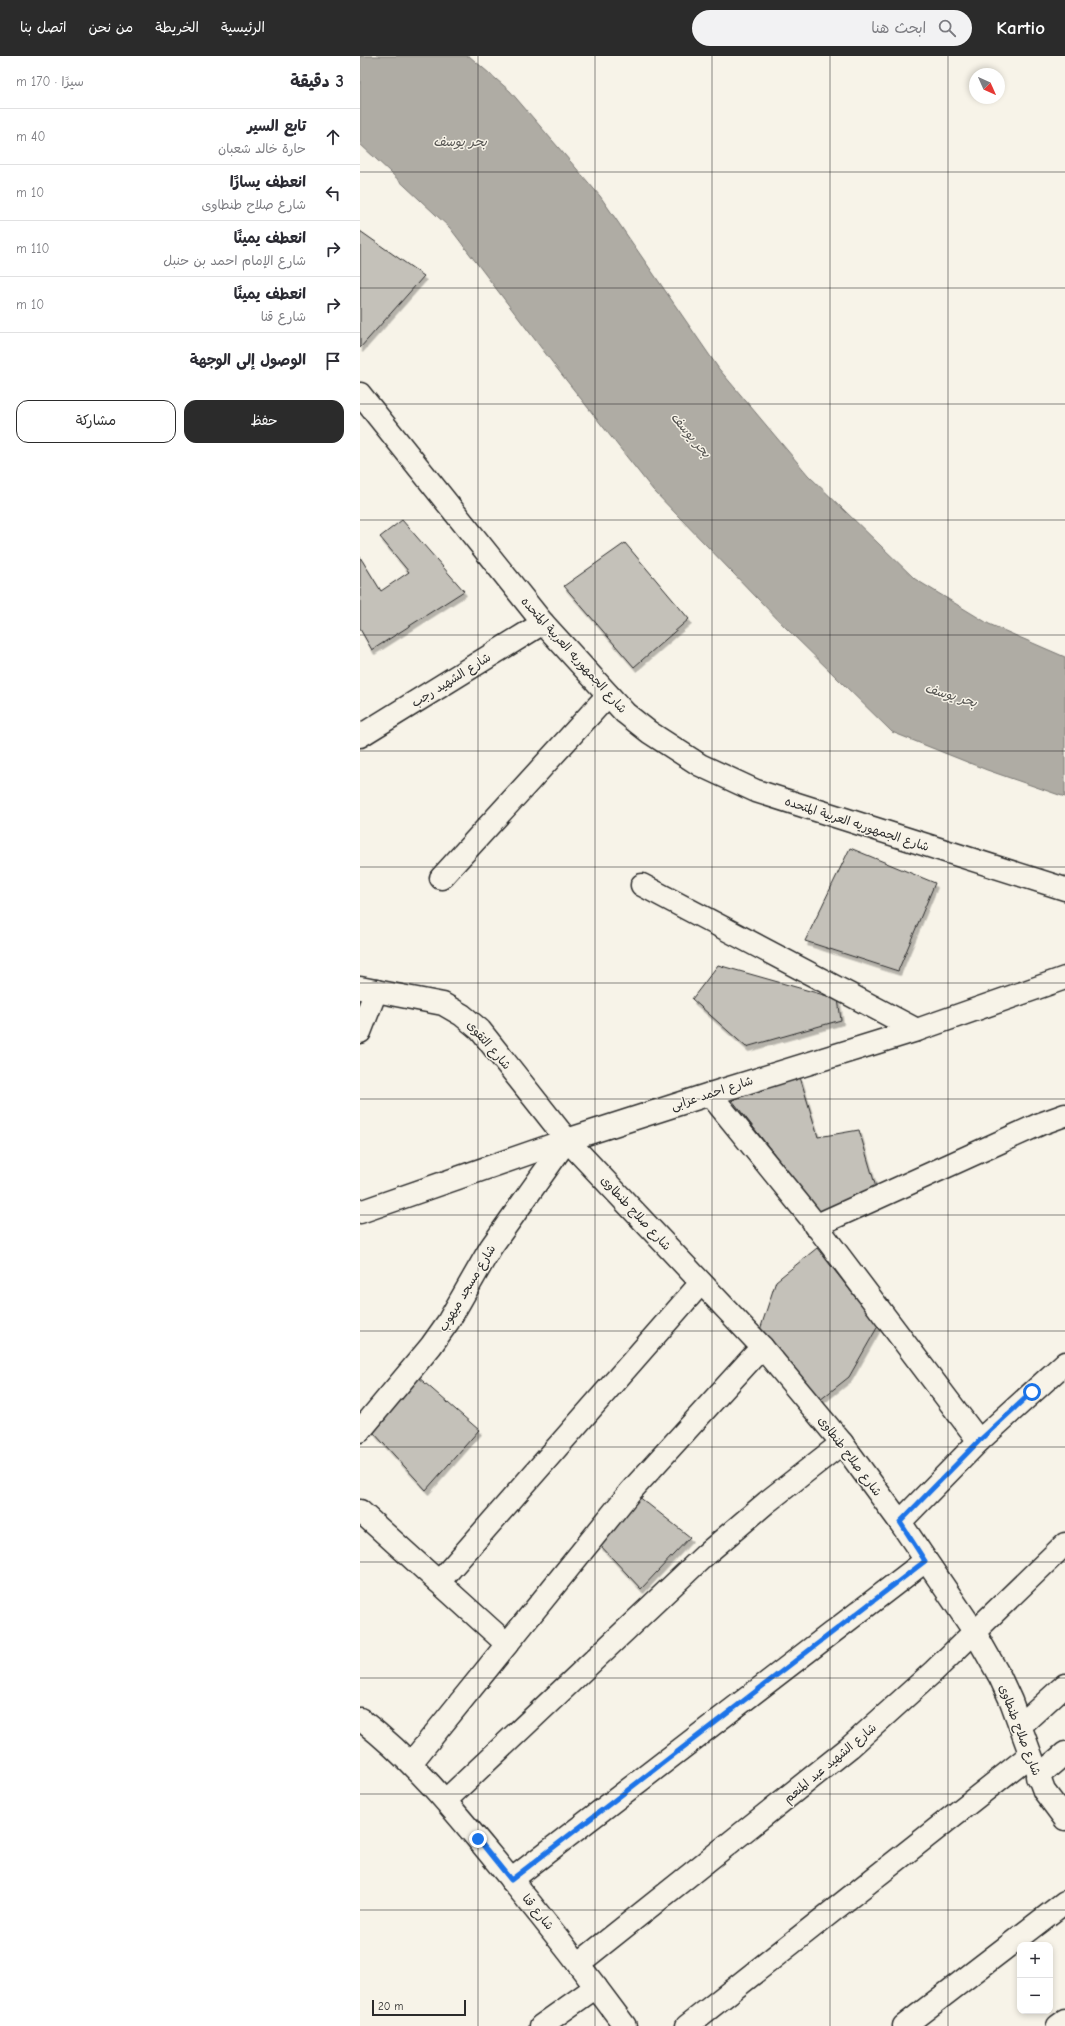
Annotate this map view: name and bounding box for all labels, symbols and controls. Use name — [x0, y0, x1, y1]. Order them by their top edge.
search box — [692, 10, 972, 46]
icon: search — [936, 17, 958, 39]
text: Kartio — [996, 17, 1045, 39]
text: اتصل بنا — [20, 19, 67, 36]
text: من نحن — [89, 19, 133, 36]
text: الخريطة — [155, 19, 199, 36]
text: الرئيسية — [221, 19, 265, 36]
text: ابحث هنا — [871, 19, 926, 37]
north arrow — [969, 68, 1005, 104]
text: 3 دقيقة — [290, 72, 344, 91]
text: سيرًا · 170 m — [16, 74, 84, 89]
text: تابع السير — [247, 117, 306, 135]
icon: ahead — [322, 126, 344, 148]
text: 40 m — [16, 129, 45, 144]
water label: بحر يوسف — [433, 134, 488, 150]
text: حارة خالد شعبان — [218, 141, 306, 156]
text: انعطف يسارًا — [230, 173, 306, 191]
icon: left — [322, 182, 344, 204]
text: 10 m — [16, 185, 44, 200]
text: شارع صلاح طنطاوى — [202, 197, 306, 212]
text: انعطف يمينًا — [234, 229, 306, 247]
icon: right — [322, 238, 344, 260]
text: 110 m — [16, 241, 49, 256]
text: شارع الإمام احمد بن حنبل — [163, 253, 306, 268]
text: انعطف يمينًا — [234, 285, 306, 303]
icon: right — [322, 294, 344, 316]
text: 10 m — [16, 297, 44, 312]
text: شارع قنا — [261, 309, 306, 324]
icon: arrive — [322, 350, 344, 372]
text: الوصول إلى الوجهة — [190, 351, 306, 369]
button: مشاركة — [16, 400, 176, 443]
button: حفظ — [184, 400, 344, 443]
water label: بحر يوسف — [667, 410, 715, 462]
street label: شارع الجمهوريه العربية المتحده — [517, 594, 630, 717]
street label: شارع الشهيد رجب — [409, 650, 494, 712]
water label: بحر يوسف — [923, 680, 980, 711]
street label: شارع الجمهوريه العربية المتحده — [782, 794, 931, 856]
street label: شارع التقوى — [463, 1018, 514, 1073]
street label: شارع احمد عرابى — [669, 1073, 755, 1115]
street label: شارع صلاح طنطاوى — [597, 1173, 674, 1254]
street label: شارع مسجد ميهوب — [436, 1242, 500, 1335]
route start — [1023, 1383, 1041, 1401]
street label: شارع صلاح طنطاوى — [814, 1413, 885, 1500]
street label: شارع صلاح طنطاوى — [994, 1683, 1044, 1778]
street label: شارع الشهيد عبد المنعم — [781, 1720, 880, 1807]
route end — [469, 1830, 487, 1848]
street label: شارع قنا — [518, 1891, 557, 1934]
map controls — [1017, 1942, 1053, 2014]
button: + — [1017, 1942, 1053, 1978]
button: − — [1017, 1978, 1053, 2014]
scale bar — [372, 1998, 466, 2017]
text: 20 m — [378, 2000, 403, 2013]

